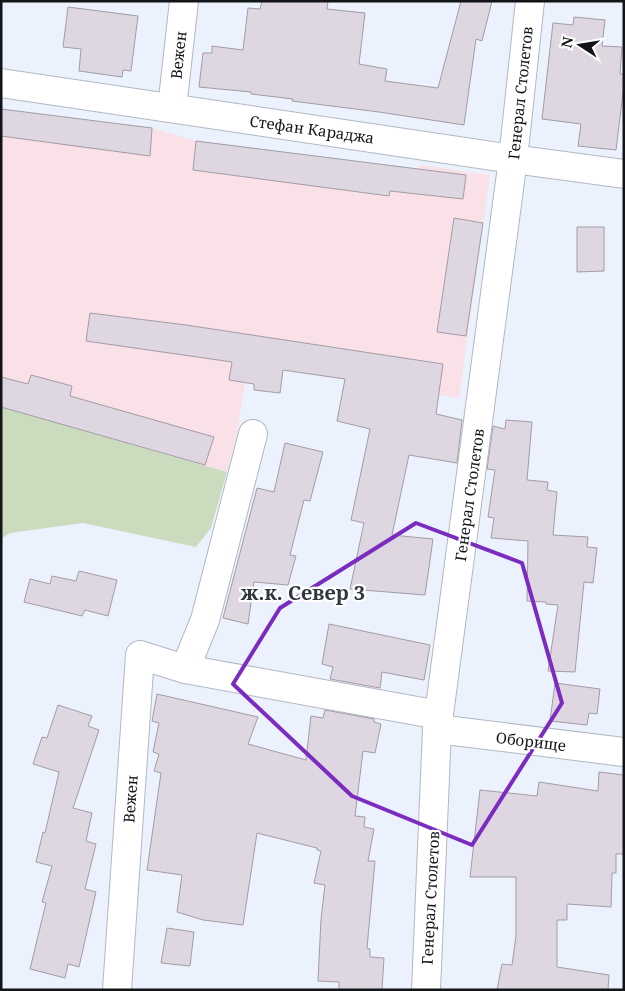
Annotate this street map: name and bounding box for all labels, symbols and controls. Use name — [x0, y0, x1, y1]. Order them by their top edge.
north arrow — [555, 20, 605, 70]
street label: Генерал Столетов — [503, 25, 537, 161]
street label: Вежен — [166, 30, 190, 80]
text: N — [556, 35, 577, 50]
street label: Стефан Караджа — [248, 110, 376, 148]
street label: Генерал Столетов — [450, 427, 488, 563]
district label: ж.к. Север 3 — [241, 579, 365, 606]
street label: Оборище — [495, 727, 567, 755]
street label: Вежен — [118, 774, 142, 824]
street label: Генерал Столетов — [417, 831, 443, 965]

